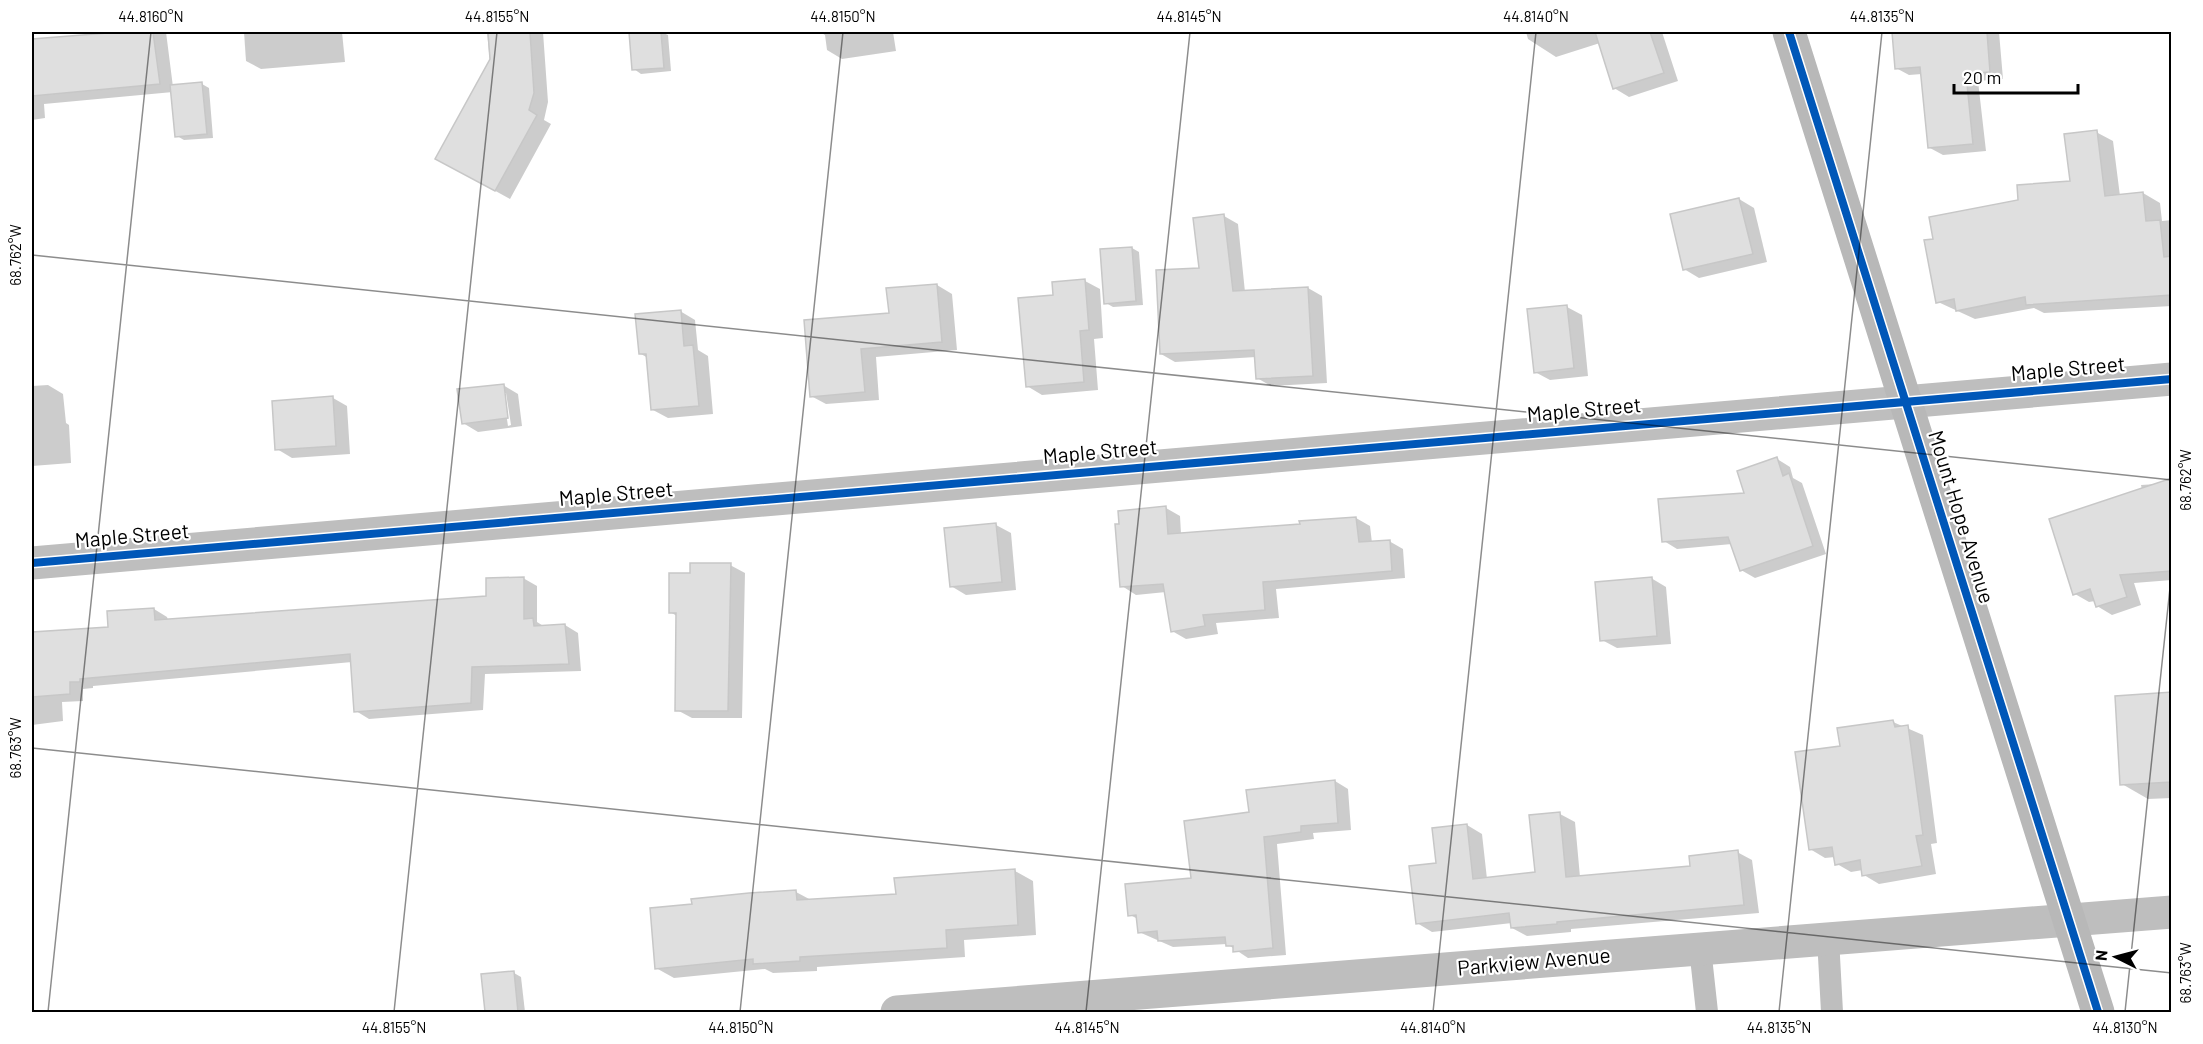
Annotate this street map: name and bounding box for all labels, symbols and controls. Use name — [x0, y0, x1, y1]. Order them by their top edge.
text: 44.8160°N — [118, 7, 184, 25]
text: 44.8155°N — [465, 7, 529, 25]
text: 44.8150°N — [810, 7, 876, 25]
text: 44.8145°N — [1156, 7, 1222, 25]
text: 44.8140°N — [1503, 7, 1569, 25]
text: 44.8135°N — [1850, 7, 1914, 25]
scale bar — [1954, 57, 2078, 95]
text: 20 m — [1963, 66, 2001, 88]
text: 68.762°W — [6, 224, 24, 286]
street label: Maple Street — [2010, 350, 2126, 385]
street label: Maple Street — [1526, 391, 1642, 426]
street label: Mount Hope Avenue — [1924, 427, 2001, 606]
street label: Maple Street — [1042, 433, 1158, 468]
text: 68.762°W — [2176, 449, 2194, 511]
street label: Maple Street — [558, 475, 674, 510]
street label: Maple Street — [74, 517, 190, 552]
text: 68.763°W — [6, 717, 24, 779]
north arrow — [2086, 927, 2146, 987]
street label: Parkview Avenue — [1456, 941, 1611, 980]
text: 68.763°W — [2176, 942, 2194, 1004]
text: N — [2091, 949, 2111, 962]
text: 44.8155°N — [362, 1018, 426, 1036]
text: 44.8150°N — [708, 1018, 774, 1036]
text: 44.8145°N — [1054, 1018, 1120, 1036]
text: 44.8140°N — [1400, 1018, 1466, 1036]
text: 44.8135°N — [1747, 1018, 1811, 1036]
text: 44.8130°N — [2092, 1018, 2158, 1036]

